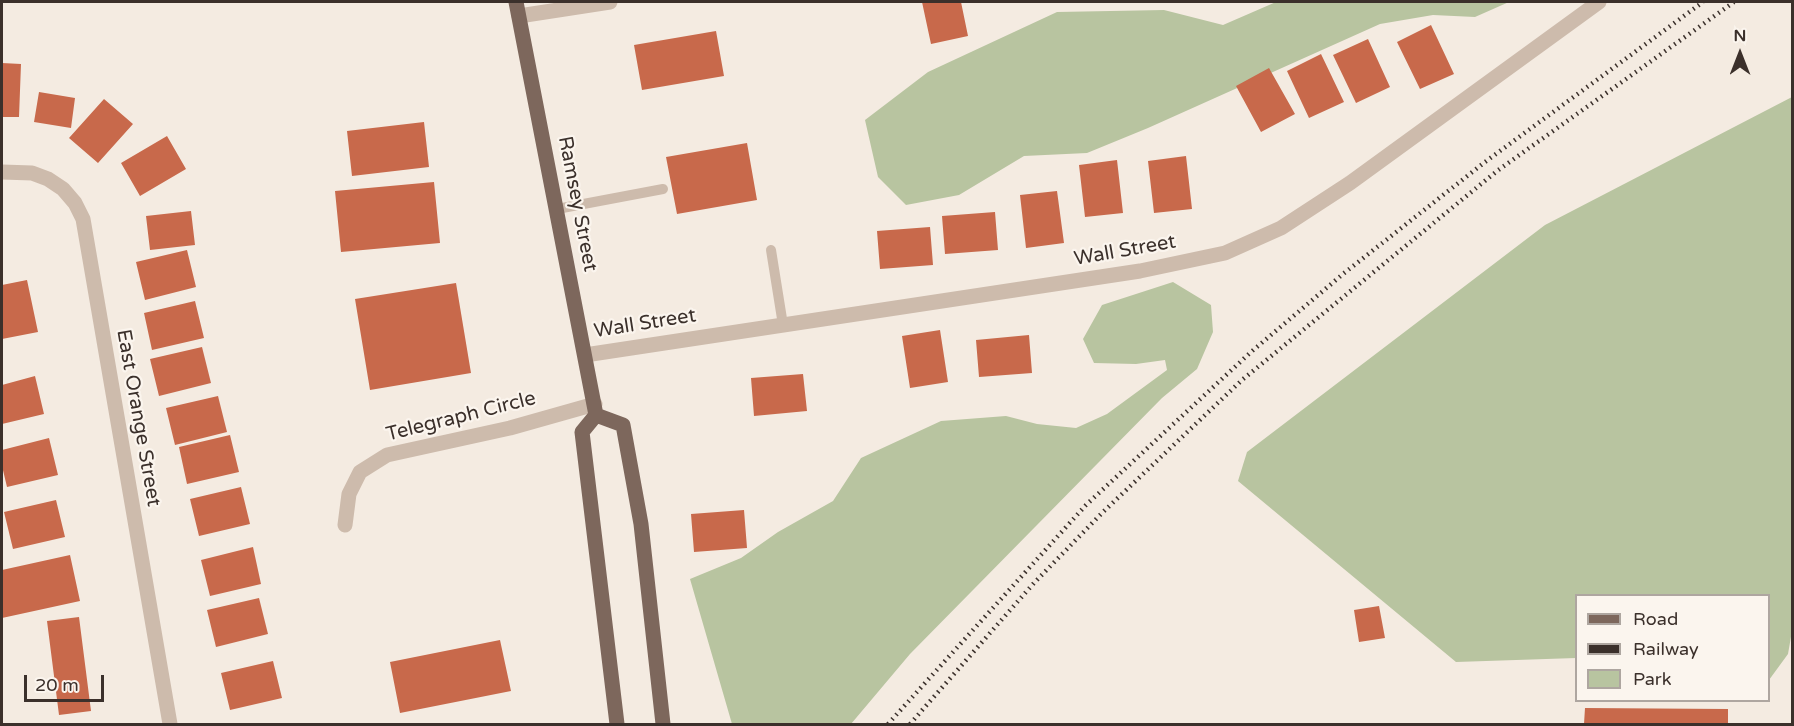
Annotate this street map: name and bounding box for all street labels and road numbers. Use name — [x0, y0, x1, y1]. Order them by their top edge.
street label: Ramsey Street — [552, 134, 602, 274]
street label: Wall Street — [1072, 230, 1178, 272]
street label: Wall Street — [592, 304, 698, 344]
street label: East Orange Street — [111, 327, 165, 509]
street label: Telegraph Circle — [384, 387, 538, 447]

